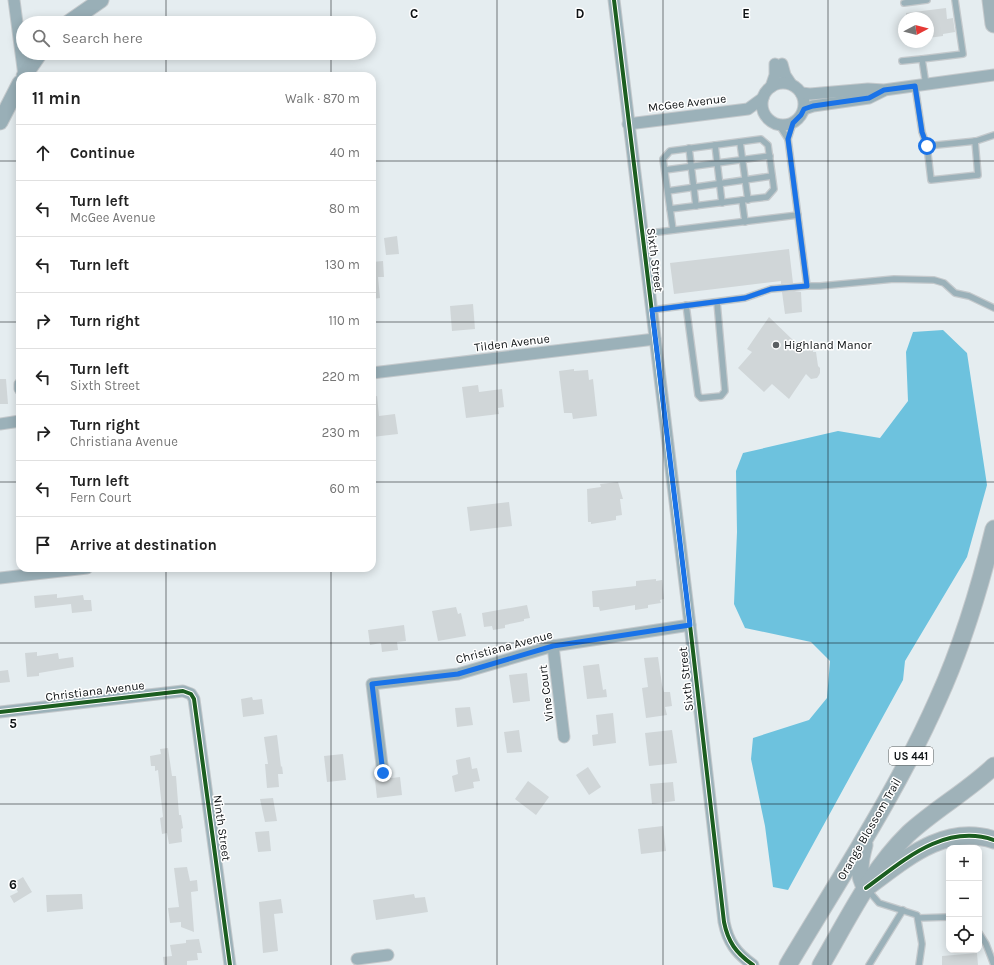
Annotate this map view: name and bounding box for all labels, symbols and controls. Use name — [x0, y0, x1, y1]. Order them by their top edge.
text: C — [410, 6, 418, 21]
text: D — [576, 6, 585, 21]
text: E — [742, 6, 750, 21]
north arrow — [898, 12, 934, 48]
search box — [16, 16, 376, 60]
icon: search — [30, 27, 52, 49]
text: Search here — [62, 29, 143, 47]
text: 11 min — [32, 88, 81, 108]
text: Walk · 870 m — [285, 91, 360, 106]
street label: McGee Avenue — [647, 91, 727, 115]
route start — [918, 137, 936, 155]
icon: ahead — [32, 142, 54, 164]
text: Continue — [70, 144, 135, 162]
text: 40 m — [330, 145, 360, 160]
text: Turn left — [70, 192, 129, 210]
icon: left — [32, 198, 54, 220]
text: 80 m — [329, 201, 360, 216]
text: McGee Avenue — [70, 210, 155, 225]
street label: Sixth Street — [644, 227, 666, 293]
icon: left — [32, 254, 54, 276]
text: Turn left — [70, 256, 129, 274]
text: 130 m — [325, 257, 360, 272]
icon: right — [32, 310, 54, 332]
text: Turn right — [70, 312, 140, 330]
text: 110 m — [328, 313, 360, 328]
street label: Tilden Avenue — [474, 331, 550, 355]
place label: Highland Manor — [784, 338, 872, 352]
marker: Highland Manor — [771, 340, 781, 350]
text: Turn left — [70, 360, 129, 378]
icon: left — [32, 366, 54, 388]
text: 220 m — [322, 369, 360, 384]
text: Sixth Street — [70, 378, 140, 393]
text: Turn right — [70, 416, 140, 434]
icon: right — [32, 422, 54, 444]
text: 230 m — [322, 425, 360, 440]
text: Christiana Avenue — [70, 434, 178, 449]
text: Turn left — [70, 472, 129, 490]
icon: left — [32, 478, 54, 500]
text: 60 m — [330, 481, 360, 496]
text: Fern Court — [70, 490, 131, 505]
icon: arrive — [32, 534, 54, 556]
text: Arrive at destination — [70, 536, 217, 554]
street label: Christiana Avenue — [454, 627, 554, 667]
street label: Sixth Street — [676, 646, 696, 712]
street label: Vine Court — [536, 664, 556, 722]
street label: Christiana Avenue — [45, 678, 145, 704]
text: 5 — [9, 716, 17, 731]
road number: US 441 — [889, 747, 933, 765]
route end — [374, 764, 392, 782]
street label: Orange Blossom Trail — [834, 776, 904, 882]
street label: Ninth Street — [210, 794, 234, 862]
map controls — [946, 845, 982, 953]
button: + — [946, 845, 982, 881]
text: 6 — [9, 877, 17, 892]
button: − — [946, 881, 982, 917]
button: locate — [946, 917, 982, 953]

